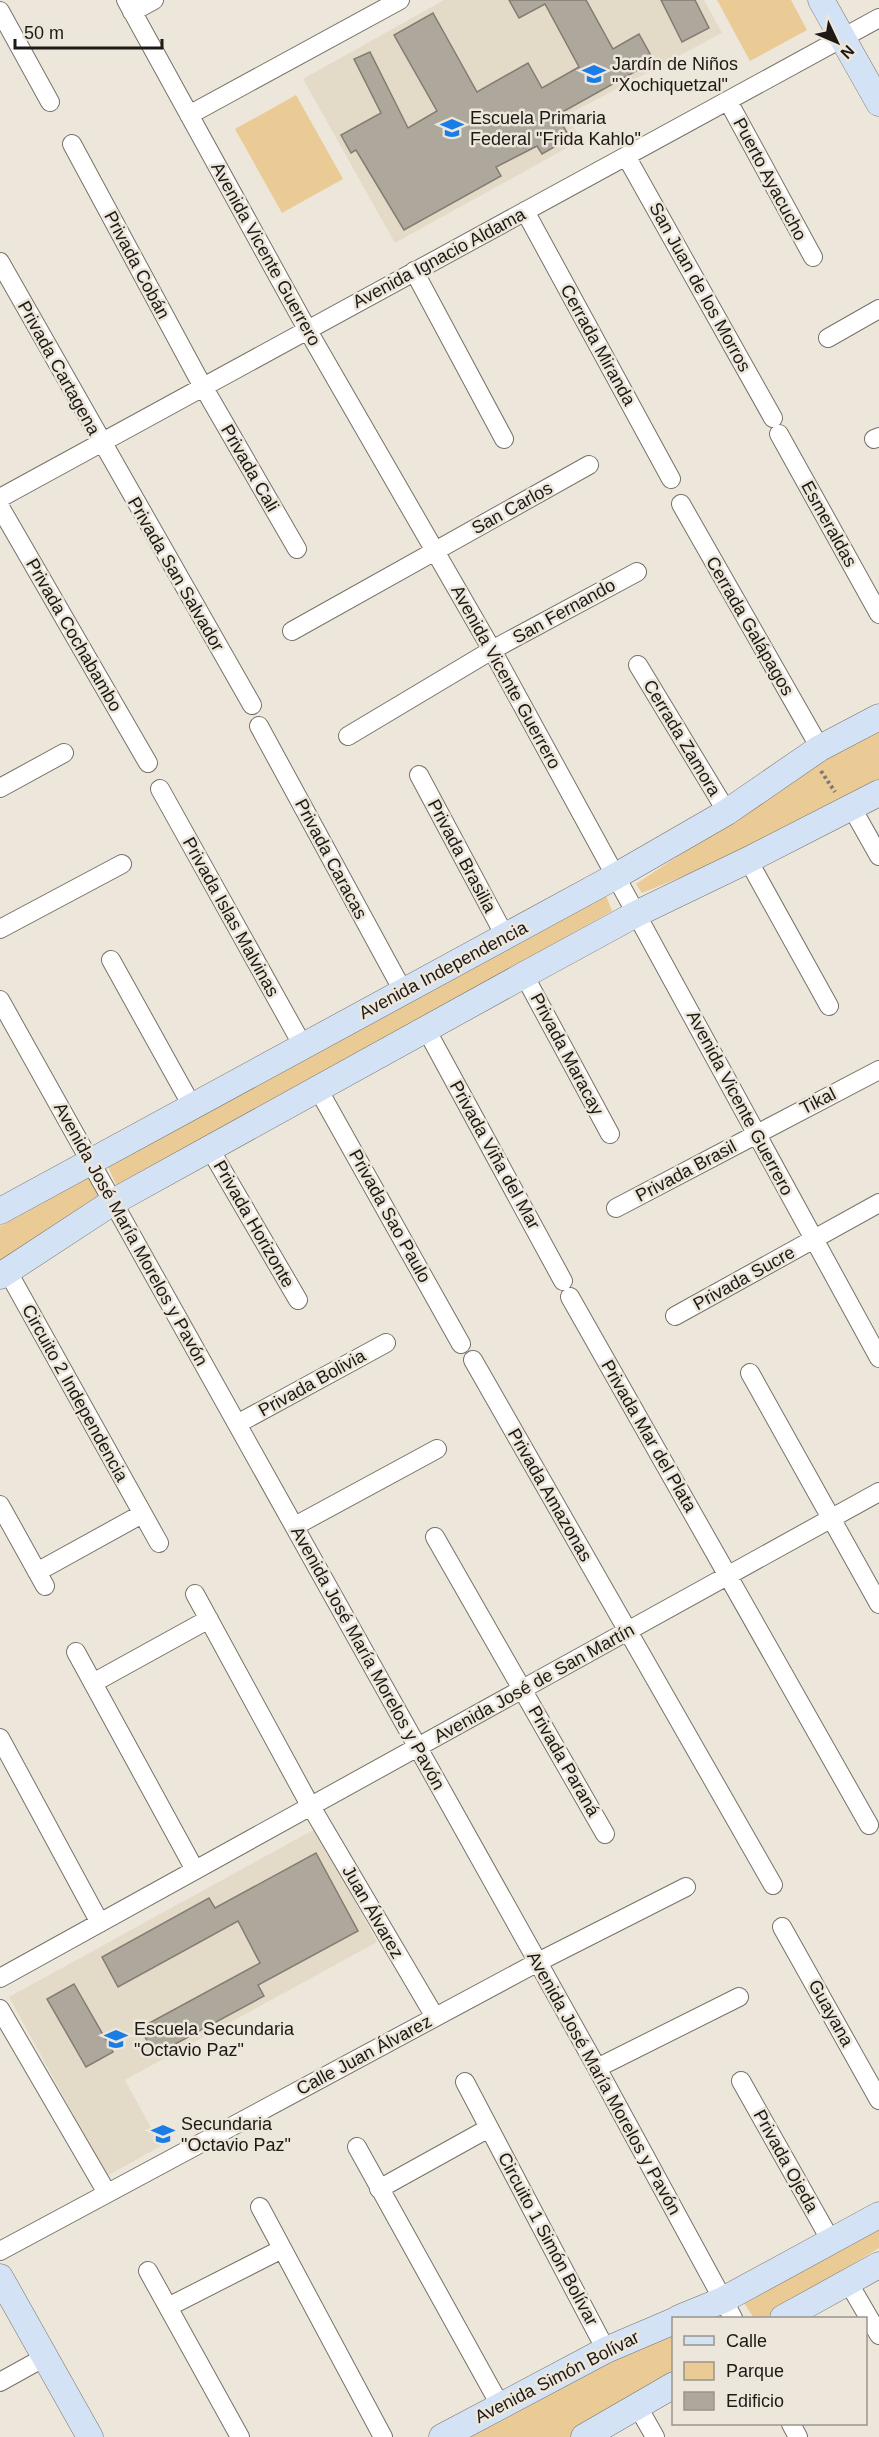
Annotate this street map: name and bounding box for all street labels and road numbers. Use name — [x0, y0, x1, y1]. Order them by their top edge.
street label: Puerto Ayacucho — [729, 114, 811, 244]
street label: Avenida Vicente Guerrero — [207, 159, 325, 349]
street label: San Juan de los Morros — [645, 199, 755, 375]
street label: Avenida Ignacio Aldama — [349, 203, 530, 312]
street label: Privada Cobán — [100, 208, 174, 322]
street label: Cerrada Miranda — [557, 281, 640, 410]
street label: Privada Cartagena — [14, 298, 105, 439]
street label: Privada Cali — [217, 421, 283, 515]
street label: San Carlos — [468, 478, 556, 538]
street label: Esmeraldas — [797, 478, 861, 570]
street label: Privada San Salvador — [124, 494, 228, 654]
street label: Cerrada Galápagos — [702, 553, 798, 699]
street label: Privada Cochabambo — [22, 555, 126, 715]
street label: San Fernando — [509, 575, 619, 647]
street label: Avenida Vicente Guerrero — [447, 582, 565, 772]
street label: Cerrada Zamora — [639, 676, 725, 801]
street label: Privada Caracas — [291, 796, 371, 922]
street label: Privada Brasilia — [424, 796, 501, 917]
street label: Privada Islas Malvinas — [179, 834, 283, 1000]
street label: Avenida Independencia — [355, 917, 531, 1023]
street label: Privada Maracay — [526, 990, 608, 1118]
street label: Avenida Vicente Guerrero — [683, 1007, 797, 1199]
street label: Privada Viña del Mar — [446, 1077, 544, 1233]
street label: Tikal — [797, 1084, 839, 1118]
street label: Avenida José María Morelos y Pavón — [50, 1099, 212, 1369]
street label: Privada Brasil — [632, 1136, 740, 1206]
street label: Privada Sao Paulo — [345, 1146, 435, 1286]
street label: Privada Horizonte — [210, 1157, 298, 1291]
street label: Privada Sucre — [690, 1242, 798, 1314]
street label: Circuito 2 Independencia — [18, 1301, 132, 1486]
street label: Privada Bolivia — [255, 1345, 370, 1421]
street label: Privada Mar del Plata — [597, 1356, 701, 1516]
street label: Privada Amazonas — [504, 1425, 596, 1565]
street label: Avenida José María Morelos y Pavón — [287, 1523, 449, 1793]
street label: Avenida José de San Martín — [430, 1620, 638, 1746]
street label: Privada Paraná — [524, 1702, 604, 1821]
street label: Juan Álvarez — [338, 1862, 408, 1962]
street label: Avenida José María Morelos y Pavón — [523, 1948, 685, 2218]
street label: Guayana — [805, 1976, 858, 2051]
street label: Calle Juan Álvarez — [293, 2011, 435, 2099]
street label: Privada Ojeda — [750, 2106, 823, 2217]
street label: Circuito 1 Simón Bolívar — [494, 2149, 602, 2329]
street label: Avenida Simón Bolívar — [471, 2327, 643, 2427]

